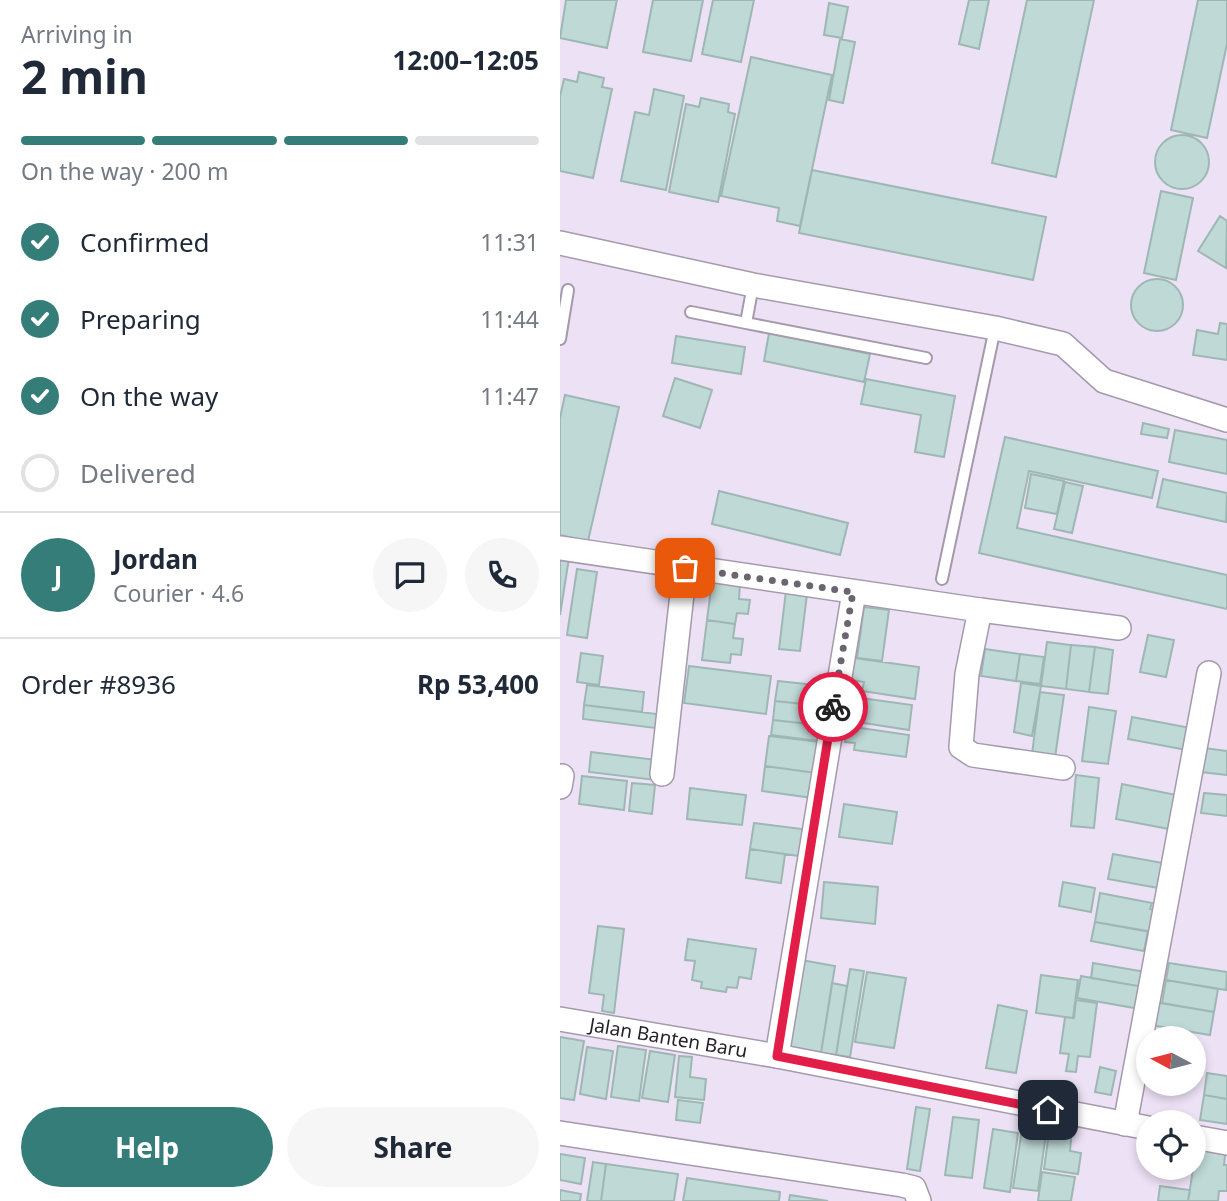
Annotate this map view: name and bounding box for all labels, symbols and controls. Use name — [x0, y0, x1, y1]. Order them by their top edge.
text: Arriving in — [21, 18, 133, 50]
text: 12:00–12:05 — [392, 42, 539, 78]
text: 2 min — [21, 45, 148, 107]
text: On the way · 200 m — [21, 155, 228, 187]
icon: check — [21, 223, 59, 261]
text: Confirmed — [80, 224, 210, 260]
text: 11:31 — [480, 226, 539, 258]
icon: check — [21, 300, 59, 338]
text: Preparing — [80, 301, 201, 337]
text: 11:44 — [480, 303, 539, 335]
icon: check — [21, 377, 59, 415]
text: On the way — [80, 378, 218, 414]
text: 11:47 — [480, 380, 539, 412]
text: Delivered — [80, 455, 196, 491]
button: chat — [373, 538, 447, 612]
button: phone — [465, 538, 539, 612]
pin — [655, 538, 715, 598]
text: Jordan — [113, 541, 198, 577]
icon: bag — [666, 549, 704, 587]
text: J — [54, 557, 62, 593]
text: Courier · 4.6 — [113, 577, 244, 609]
text: Order #8936 — [21, 666, 176, 702]
text: Rp 53,400 — [417, 666, 539, 702]
courier — [798, 672, 868, 742]
icon: bike — [814, 688, 852, 726]
street label: Jalan Banten Baru — [585, 1011, 749, 1064]
north arrow — [1136, 1026, 1206, 1096]
map controls — [1136, 1026, 1206, 1180]
pin — [1018, 1080, 1078, 1140]
icon: home — [1029, 1091, 1067, 1129]
button: Help — [21, 1107, 273, 1187]
button: Share — [287, 1107, 539, 1187]
button: locate — [1136, 1110, 1206, 1180]

